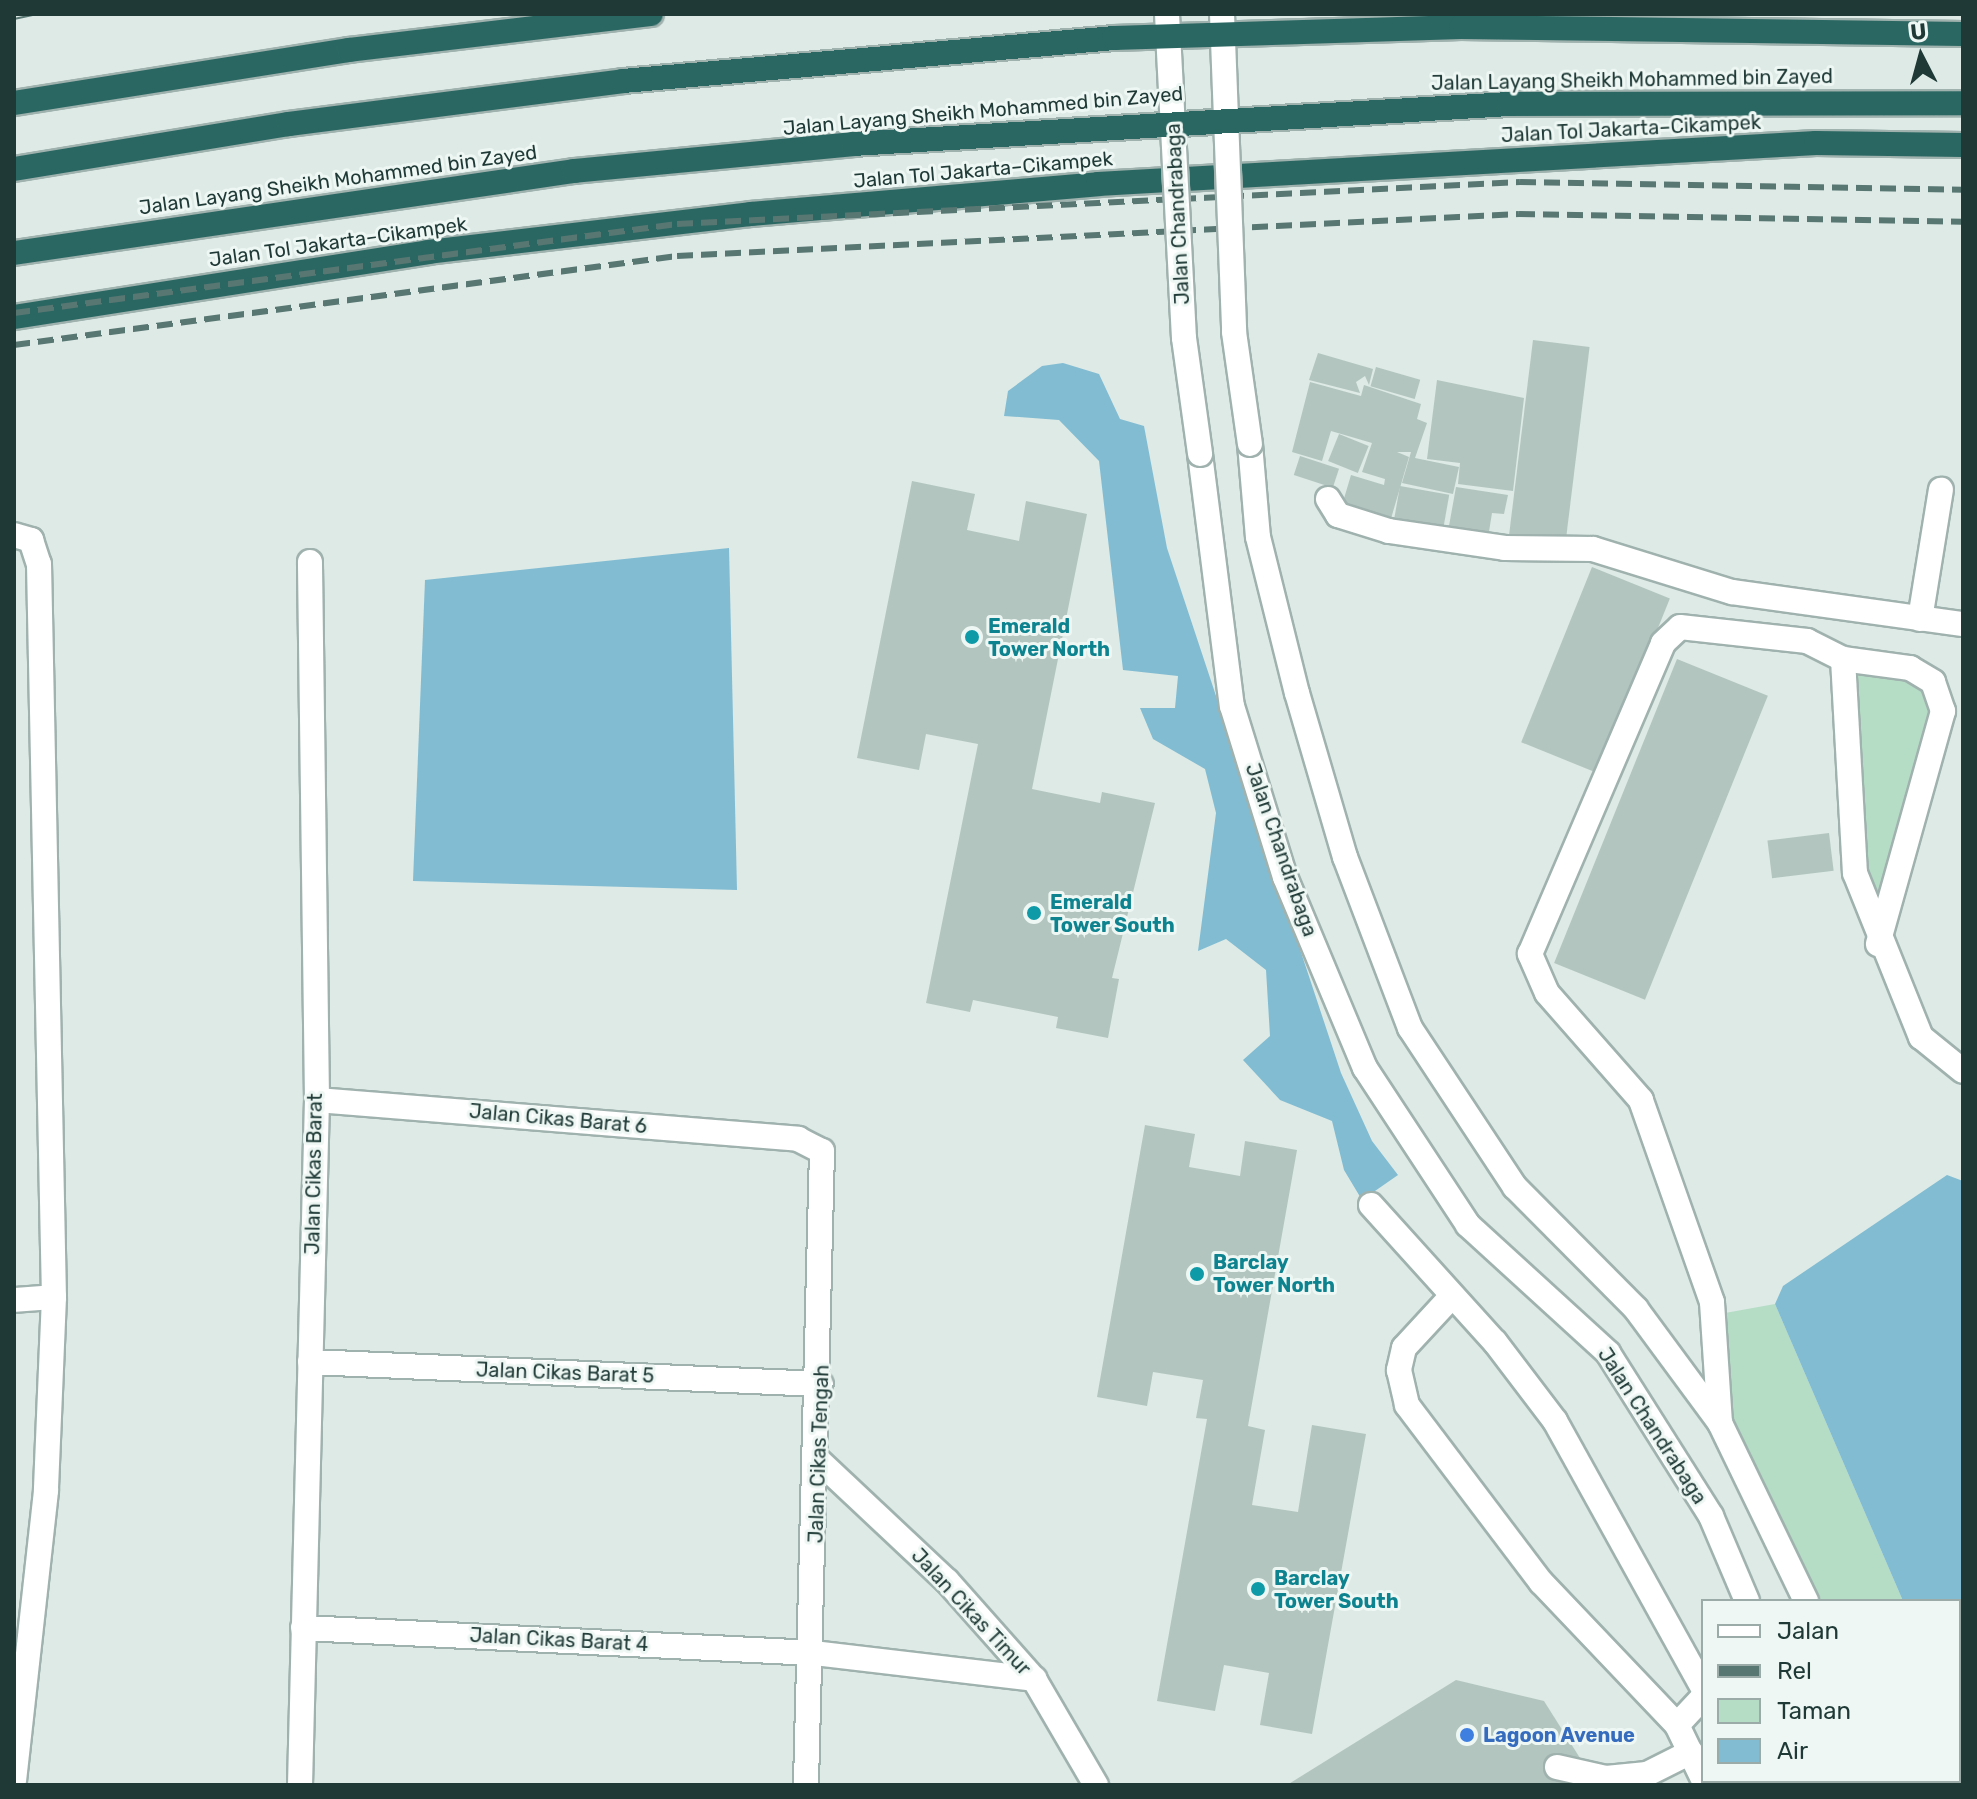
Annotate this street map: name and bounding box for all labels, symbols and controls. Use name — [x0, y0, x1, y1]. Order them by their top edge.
north arrow — [1881, 16, 1961, 96]
text: U — [1909, 17, 1928, 46]
street label: Jalan Layang Sheikh Mohammed bin Zayed — [1431, 64, 1833, 96]
street label: Jalan Layang Sheikh Mohammed bin Zayed — [782, 82, 1184, 140]
street label: Jalan Tol Jakarta–Cikampek — [1500, 110, 1762, 148]
street label: Jalan Chandrabaga — [1161, 123, 1195, 305]
street label: Jalan Layang Sheikh Mohammed bin Zayed — [137, 140, 539, 220]
street label: Jalan Tol Jakarta–Cikampek — [852, 147, 1114, 193]
street label: Jalan Tol Jakarta–Cikampek — [207, 212, 469, 272]
place label: Emerald Tower North — [988, 614, 1110, 661]
marker: Emerald Tower North — [963, 628, 981, 646]
street label: Jalan Chandrabaga — [1240, 760, 1322, 940]
place label: Emerald Tower South — [1050, 890, 1175, 937]
marker: Emerald Tower South — [1025, 904, 1043, 922]
street label: Jalan Cikas Barat — [301, 1093, 327, 1255]
street label: Jalan Cikas Barat 6 — [468, 1099, 648, 1139]
place label: Barclay Tower North — [1213, 1250, 1335, 1297]
marker: Barclay Tower North — [1188, 1265, 1206, 1283]
street label: Jalan Chandrabaga — [1593, 1343, 1711, 1509]
street label: Jalan Cikas Barat 5 — [475, 1358, 655, 1388]
street label: Jalan Cikas Tengah — [804, 1364, 834, 1544]
street label: Jalan Cikas Timur — [906, 1544, 1036, 1680]
place label: Barclay Tower South — [1274, 1566, 1399, 1613]
marker: Barclay Tower South — [1249, 1580, 1267, 1598]
legend — [1701, 1599, 1961, 1783]
text: Jalan — [1777, 1617, 1839, 1645]
street label: Jalan Cikas Barat 4 — [469, 1623, 649, 1657]
text: Rel — [1777, 1657, 1812, 1685]
text: Taman — [1777, 1697, 1851, 1725]
place label: Lagoon Avenue — [1483, 1723, 1635, 1747]
marker: Lagoon Avenue — [1458, 1726, 1476, 1744]
text: Air — [1777, 1737, 1808, 1765]

